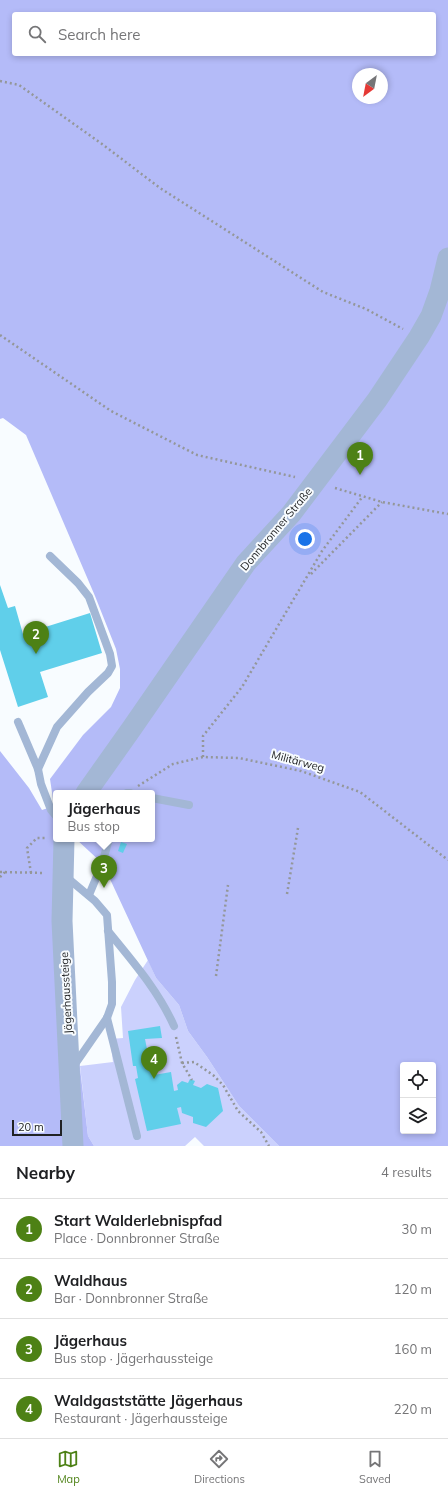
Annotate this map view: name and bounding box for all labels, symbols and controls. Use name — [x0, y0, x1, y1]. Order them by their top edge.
search box — [12, 12, 436, 56]
icon: search — [26, 23, 48, 45]
text: Search here — [58, 25, 140, 44]
north arrow — [352, 68, 388, 104]
pin: 1 — [347, 442, 373, 475]
street label: Donnbronner Straße — [237, 485, 315, 573]
your location — [295, 529, 315, 549]
pin: 2 — [23, 621, 49, 654]
street label: Militärweg — [270, 747, 326, 775]
popup — [53, 790, 155, 842]
text: Jägerhaus — [68, 799, 140, 818]
text: Bus stop — [68, 818, 120, 834]
pin: 3 — [91, 855, 117, 888]
street label: Jägerhaussteige — [57, 952, 75, 1034]
pin: 4 — [141, 1046, 167, 1079]
map controls — [400, 1062, 436, 1134]
button: locate — [400, 1062, 436, 1098]
button: layers — [400, 1098, 436, 1134]
scale bar — [12, 1118, 62, 1137]
text: 20 m — [18, 1120, 44, 1134]
text: Nearby — [16, 1162, 75, 1183]
text: 4 results — [381, 1164, 432, 1180]
text: Start Walderlebnispfad — [54, 1211, 222, 1230]
text: 1 — [25, 1221, 33, 1237]
text: 30 m — [402, 1221, 432, 1237]
text: Place · Donnbronner Straße — [54, 1230, 220, 1246]
text: Waldhaus — [54, 1271, 127, 1290]
text: 2 — [25, 1281, 33, 1297]
text: 120 m — [394, 1281, 432, 1297]
text: Bar · Donnbronner Straße — [54, 1290, 208, 1306]
text: Jägerhaus — [54, 1331, 127, 1350]
text: 3 — [25, 1341, 33, 1357]
text: 160 m — [394, 1341, 432, 1357]
text: Bus stop · Jägerhaussteige — [54, 1350, 213, 1366]
text: Waldgaststätte Jägerhaus — [54, 1391, 243, 1410]
text: 4 — [25, 1401, 33, 1417]
text: 220 m — [394, 1401, 432, 1417]
text: Restaurant · Jägerhaussteige — [54, 1410, 228, 1426]
tab: Map — [57, 1448, 80, 1486]
tab: Directions — [194, 1448, 245, 1486]
tab: Saved — [359, 1448, 391, 1486]

